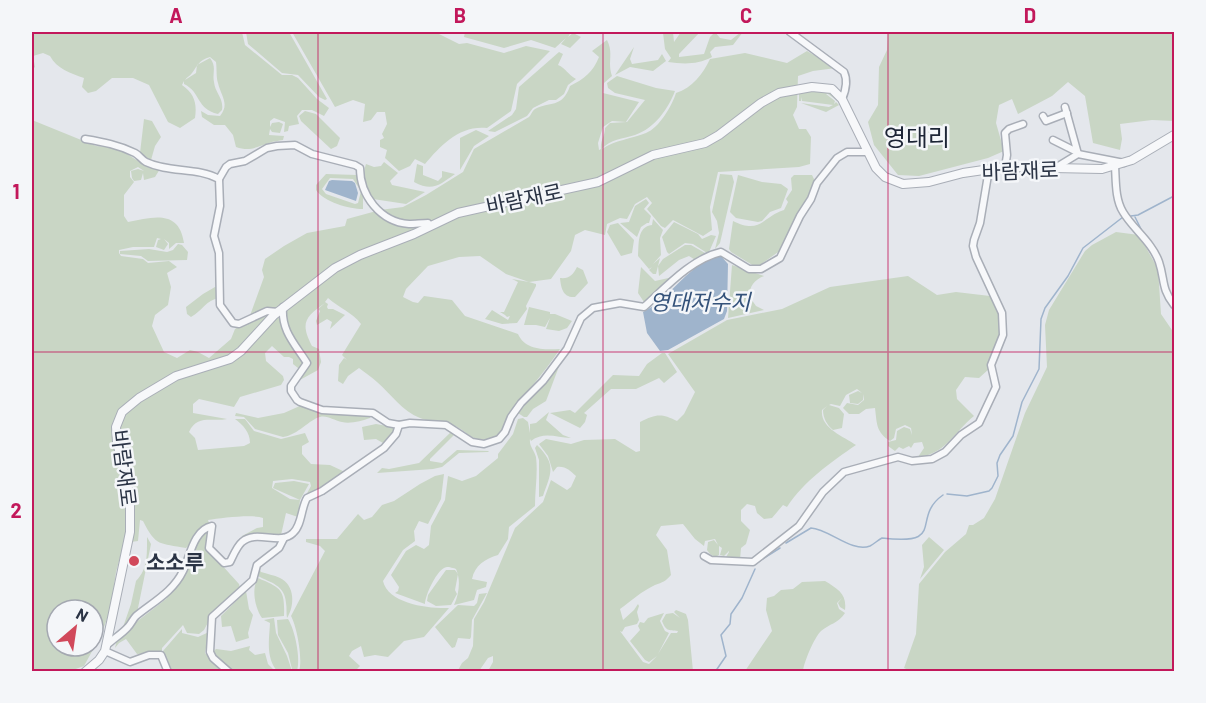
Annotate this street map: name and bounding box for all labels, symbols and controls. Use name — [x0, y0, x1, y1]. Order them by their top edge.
text: A — [169, 3, 183, 27]
text: B — [454, 3, 466, 27]
text: C — [740, 3, 752, 27]
text: D — [1024, 3, 1036, 27]
district label: 영대리 — [884, 122, 950, 151]
street label: 바람재로 — [981, 156, 1059, 184]
street label: 바람재로 — [484, 178, 564, 218]
text: 1 — [12, 179, 20, 203]
water label: 영대저수지 — [649, 288, 752, 314]
street label: 바람재로 — [108, 428, 142, 508]
text: 2 — [10, 498, 22, 522]
place label: 소소루 — [146, 549, 204, 574]
marker: 소소루 — [127, 554, 141, 568]
north arrow — [45, 598, 105, 658]
text: N — [73, 604, 92, 625]

